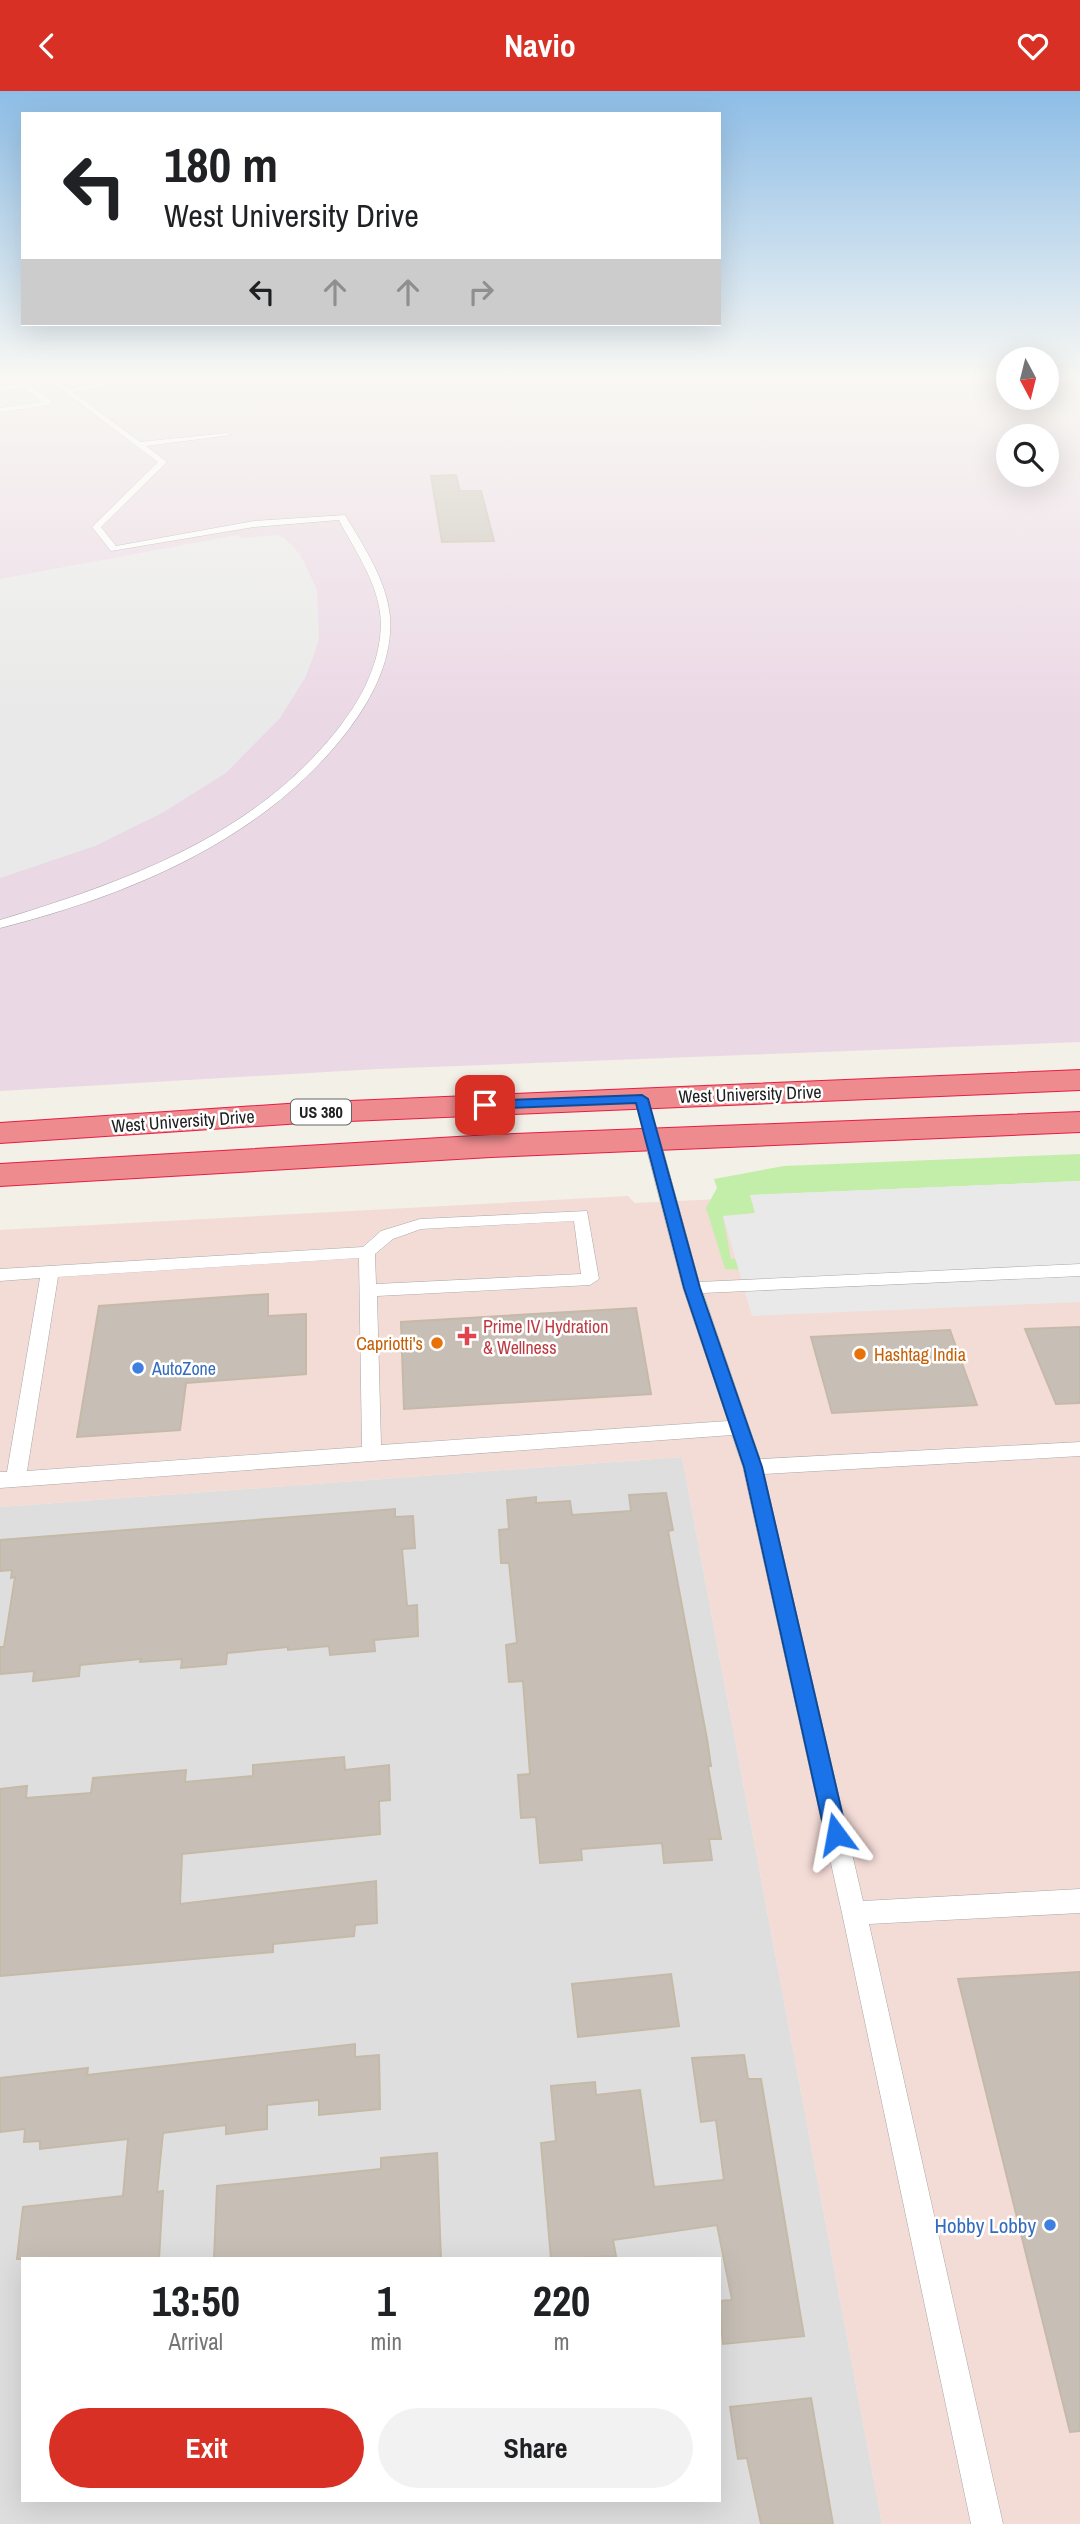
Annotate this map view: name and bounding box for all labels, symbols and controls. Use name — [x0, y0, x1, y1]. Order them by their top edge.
text: Navio — [504, 24, 576, 67]
icon: back — [28, 27, 66, 65]
icon: heart — [1014, 27, 1052, 65]
text: 180 m — [164, 131, 278, 197]
icon: left — [49, 140, 140, 231]
text: West University Drive — [164, 194, 419, 237]
icon: left — [243, 273, 281, 311]
icon: ahead — [316, 273, 354, 311]
icon: ahead — [389, 273, 427, 311]
icon: right — [462, 273, 500, 311]
north arrow — [996, 347, 1059, 409]
map controls — [996, 347, 1059, 487]
button: search — [996, 424, 1059, 487]
pin — [455, 1075, 515, 1135]
street label: West University Drive — [678, 1079, 822, 1109]
icon: arrive — [466, 1086, 504, 1124]
road number: US 380 — [291, 1100, 351, 1125]
street label: West University Drive — [111, 1104, 255, 1138]
place label: Prime IV Hydration & Wellness — [483, 1314, 609, 1360]
marker: Prime IV Hydration & Wellness — [457, 1326, 477, 1346]
place label: Capriotti's — [356, 1331, 423, 1356]
marker: Capriotti's — [429, 1335, 445, 1351]
place label: Hashtag India — [874, 1342, 966, 1367]
marker: Hashtag India — [852, 1346, 868, 1362]
place label: AutoZone — [151, 1356, 216, 1381]
marker: AutoZone — [130, 1360, 146, 1376]
position arrow — [799, 1797, 873, 1871]
place label: Hobby Lobby — [935, 2211, 1036, 2240]
marker: Hobby Lobby — [1042, 2217, 1058, 2233]
text: 13:50 — [152, 2273, 240, 2329]
text: 1 — [377, 2273, 396, 2329]
text: 220 — [533, 2273, 590, 2329]
text: Arrival — [169, 2326, 223, 2357]
text: min — [371, 2326, 402, 2357]
text: m — [554, 2326, 569, 2357]
button: Exit — [49, 2408, 364, 2488]
button: Share — [378, 2408, 693, 2488]

